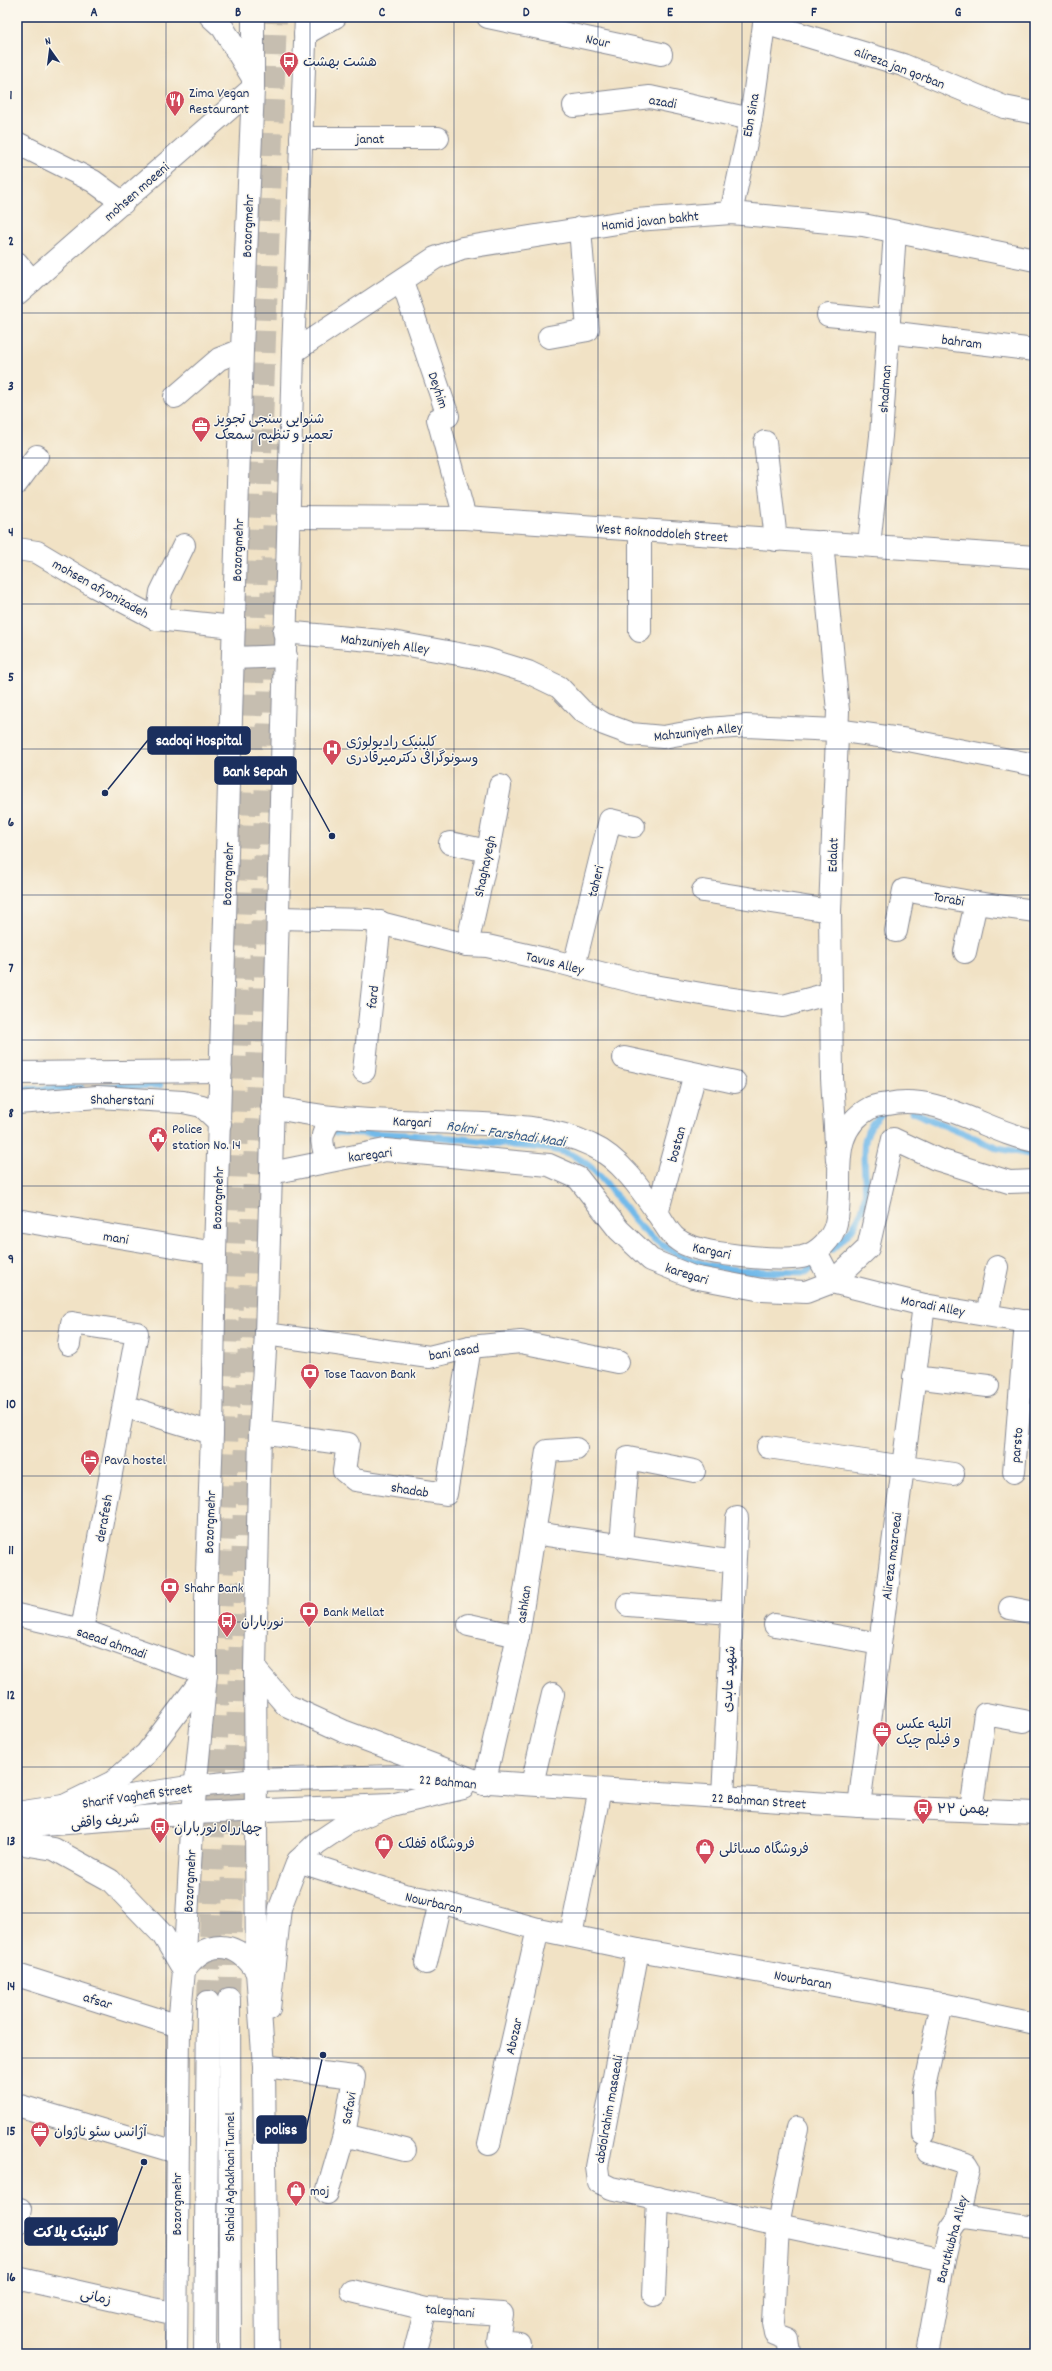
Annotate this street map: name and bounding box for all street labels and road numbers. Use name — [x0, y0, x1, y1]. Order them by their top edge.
street label: Nour — [583, 29, 612, 55]
street label: alireza jan qorban — [851, 42, 947, 95]
street label: azadi — [647, 91, 678, 115]
street label: Ebn Sina — [738, 92, 766, 139]
street label: janat — [355, 130, 384, 150]
street label: mohsen moeeni — [100, 158, 175, 227]
street label: Bozorgmehr — [238, 193, 260, 258]
street label: Hamid javan bakht — [600, 207, 700, 237]
street label: bahram — [940, 331, 983, 355]
street label: shadman — [874, 364, 898, 414]
street label: Deyhim — [422, 370, 453, 412]
street label: Bozorgmehr — [228, 517, 250, 582]
street label: West Roknoddoleh Street — [595, 519, 729, 549]
street label: mohsen afyonizadeh — [48, 555, 152, 625]
street label: Mahzuniyeh Alley — [339, 630, 431, 660]
street label: Mahzuniyeh Alley — [653, 718, 744, 748]
street label: Shaghayegh — [470, 834, 502, 899]
street label: Edalat — [823, 837, 845, 873]
street label: Bozorgmehr — [218, 841, 240, 906]
street label: taheri — [583, 863, 611, 899]
street label: Torabi — [932, 887, 966, 913]
street label: Tavus Alley — [523, 947, 586, 981]
street label: fard — [363, 985, 385, 1010]
street label: Shaherstani — [90, 1090, 154, 1112]
street label: Kargari — [392, 1112, 432, 1134]
street label: bostan — [664, 1124, 692, 1165]
street label: karegari — [347, 1143, 394, 1169]
street label: Bozorgmehr — [208, 1165, 230, 1230]
street label: mani — [102, 1227, 130, 1251]
street label: Kargari — [691, 1238, 733, 1266]
street label: karegari — [662, 1259, 711, 1291]
street label: Moradi Alley — [899, 1291, 967, 1323]
street label: bani asad — [428, 1339, 481, 1367]
street label: parsto — [1006, 1427, 1030, 1464]
street label: shadab — [389, 1478, 430, 1504]
street label: Bozorgmehr — [200, 1489, 222, 1554]
street label: derafesh — [91, 1493, 119, 1544]
street label: Alireza mazroeai — [878, 1511, 908, 1601]
street label: ashkan — [512, 1584, 538, 1624]
street label: saead ahmadi — [73, 1623, 150, 1665]
street label: شهید عابدی — [718, 1645, 742, 1713]
street label: 22 Bahman — [418, 1771, 477, 1795]
street label: Sharif Vaghefi Street — [81, 1779, 194, 1815]
street label: 22 Bahman Street — [711, 1789, 807, 1815]
street label: شریف واقفی — [70, 1809, 141, 1835]
street label: Bozorgmehr — [179, 1848, 203, 1913]
street label: Nowrbaran — [403, 1888, 464, 1920]
street label: Nowrbaran — [772, 1966, 833, 1996]
street label: afsar — [81, 1988, 115, 2016]
street label: Abozar — [501, 2015, 529, 2057]
street label: abdolrahim masaeali — [591, 2053, 629, 2165]
street label: Safavi — [337, 2090, 363, 2126]
street label: Shahid Aghakhani Tunnel — [221, 2112, 241, 2242]
street label: Bozorgmehr — [168, 2172, 188, 2236]
street label: Barutkubha Alley — [932, 2193, 974, 2285]
street label: زمانی — [78, 2285, 113, 2311]
street label: taleghani — [424, 2300, 476, 2324]

